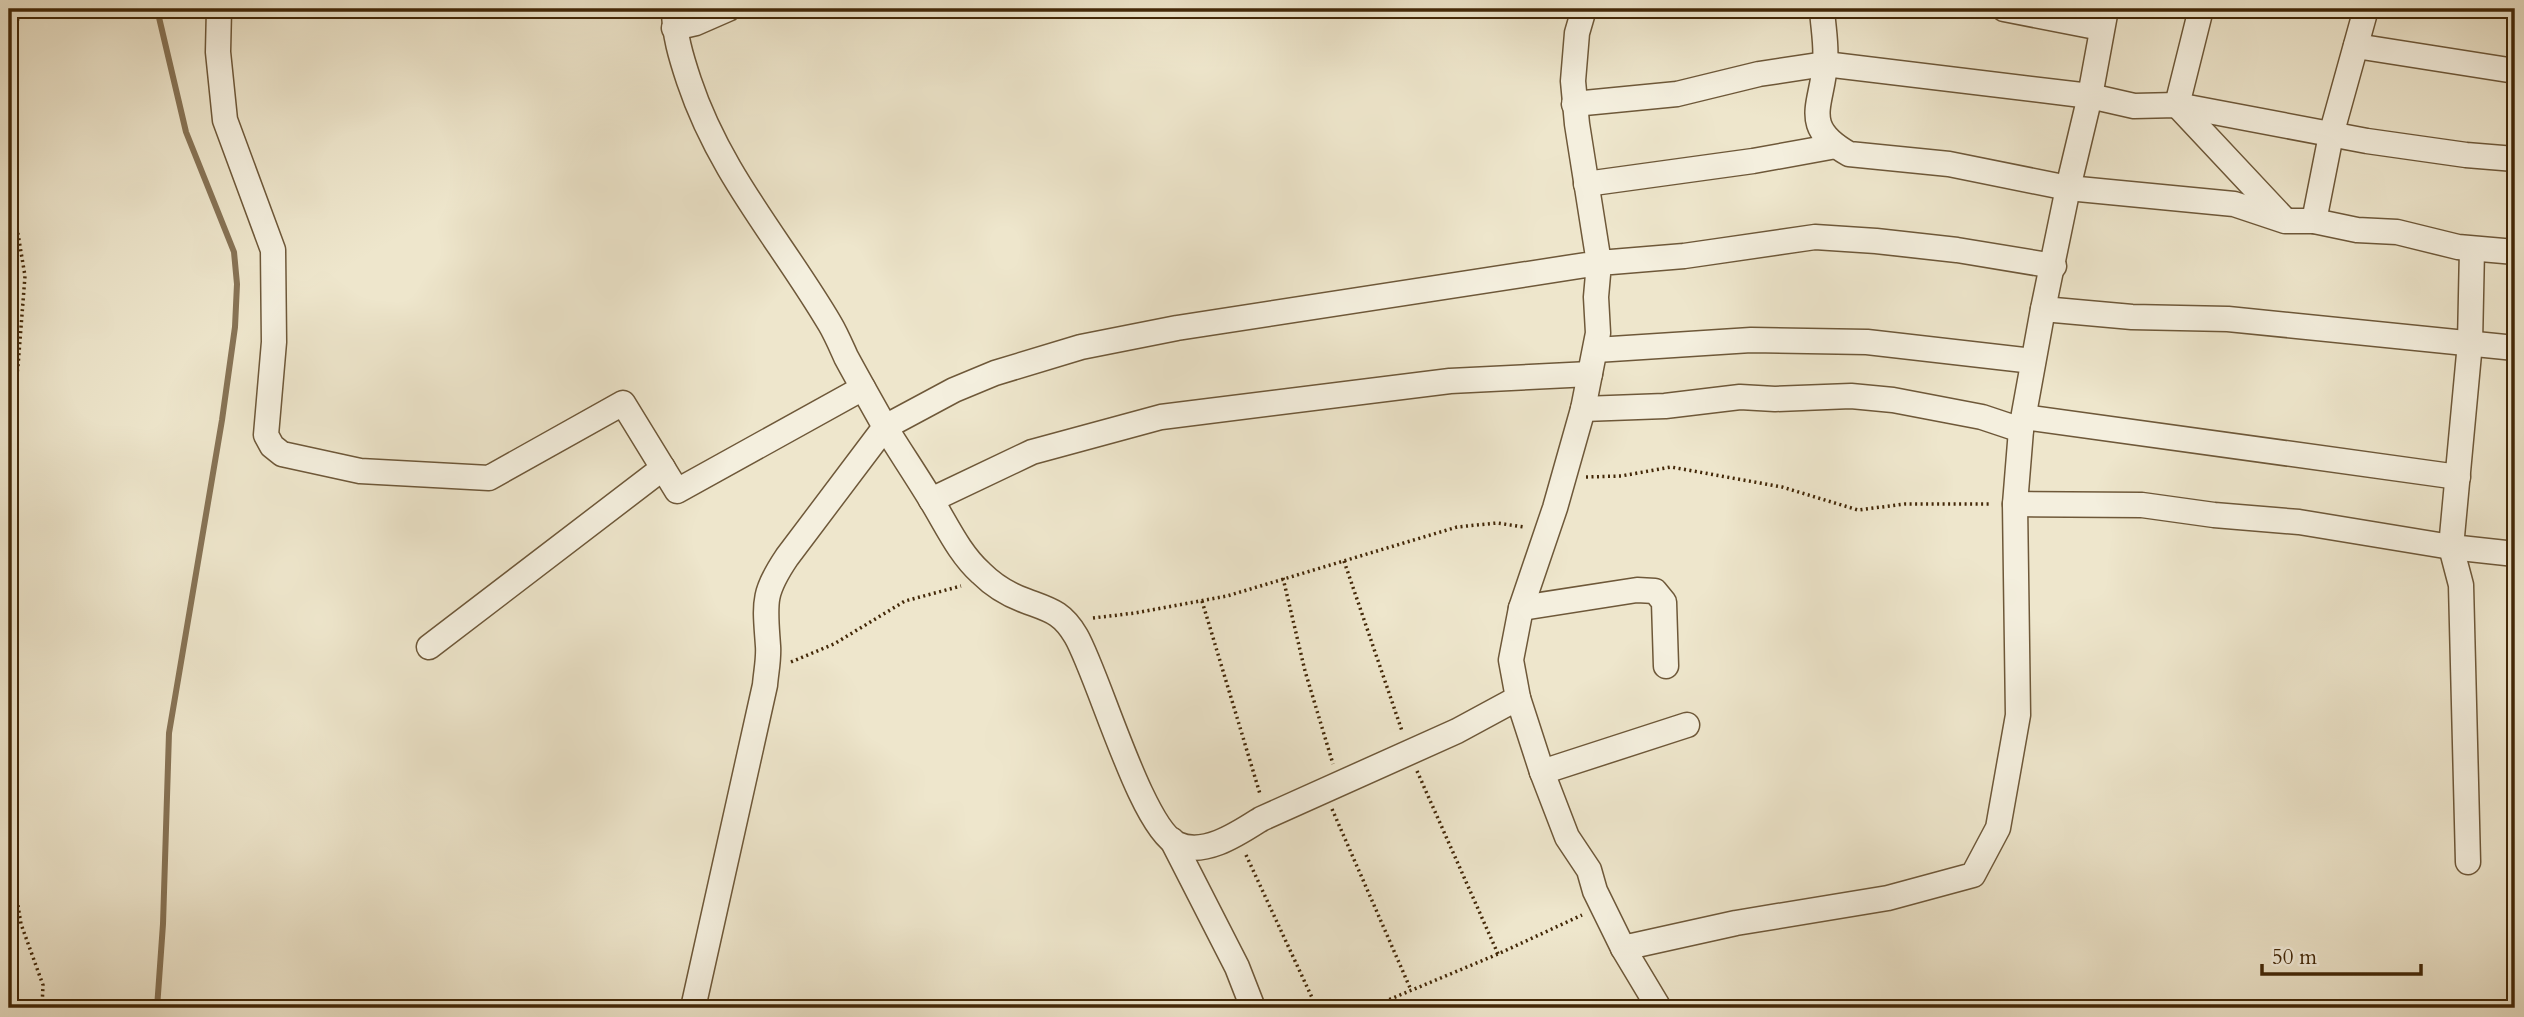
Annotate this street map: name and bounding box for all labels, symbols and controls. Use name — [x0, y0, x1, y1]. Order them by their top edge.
scale bar — [2262, 933, 2421, 977]
text: 50 m — [2272, 943, 2317, 972]

